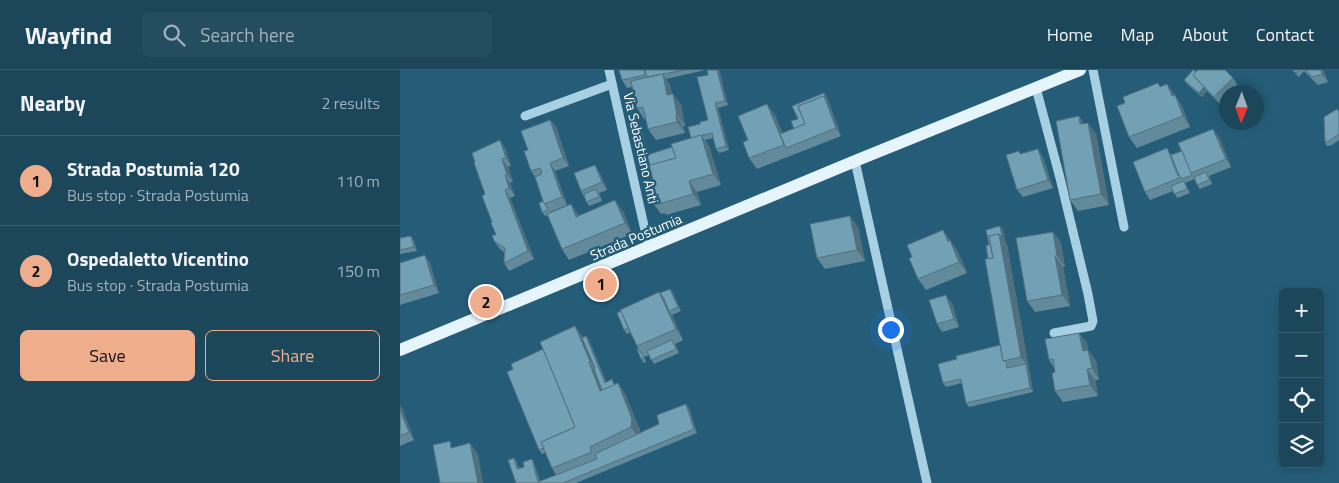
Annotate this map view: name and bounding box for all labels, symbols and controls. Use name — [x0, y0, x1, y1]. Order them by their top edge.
search box — [142, 12, 492, 57]
text: Wayfind — [25, 17, 112, 53]
text: Search here — [200, 20, 295, 49]
icon: search — [160, 21, 188, 49]
text: Home — [1047, 21, 1093, 48]
text: Map — [1121, 21, 1154, 48]
text: About — [1182, 21, 1228, 48]
text: Contact — [1256, 21, 1314, 48]
north arrow — [1219, 85, 1264, 130]
text: Nearby — [20, 87, 85, 119]
street label: Via Sebastiano Anti — [618, 90, 664, 206]
text: 2 results — [321, 91, 380, 115]
text: Strada Postumia 120 — [67, 154, 240, 183]
text: 1 — [32, 169, 40, 193]
text: 110 m — [336, 169, 380, 193]
text: Bus stop · Strada Postumia — [67, 183, 249, 207]
street label: Strada Postumia — [587, 208, 685, 265]
text: Ospedaletto Vicentino — [67, 244, 249, 273]
text: 2 — [32, 259, 40, 283]
text: 150 m — [336, 259, 380, 283]
pin: 1 — [585, 265, 617, 303]
text: Bus stop · Strada Postumia — [67, 273, 249, 297]
pin: 2 — [470, 283, 502, 321]
map controls — [1279, 288, 1324, 468]
button: + — [1279, 288, 1324, 333]
your location — [878, 317, 904, 343]
button: Save — [20, 330, 195, 381]
button: Share — [205, 330, 380, 381]
button: − — [1279, 333, 1324, 378]
button: locate — [1279, 378, 1324, 423]
button: layers — [1279, 423, 1324, 468]

